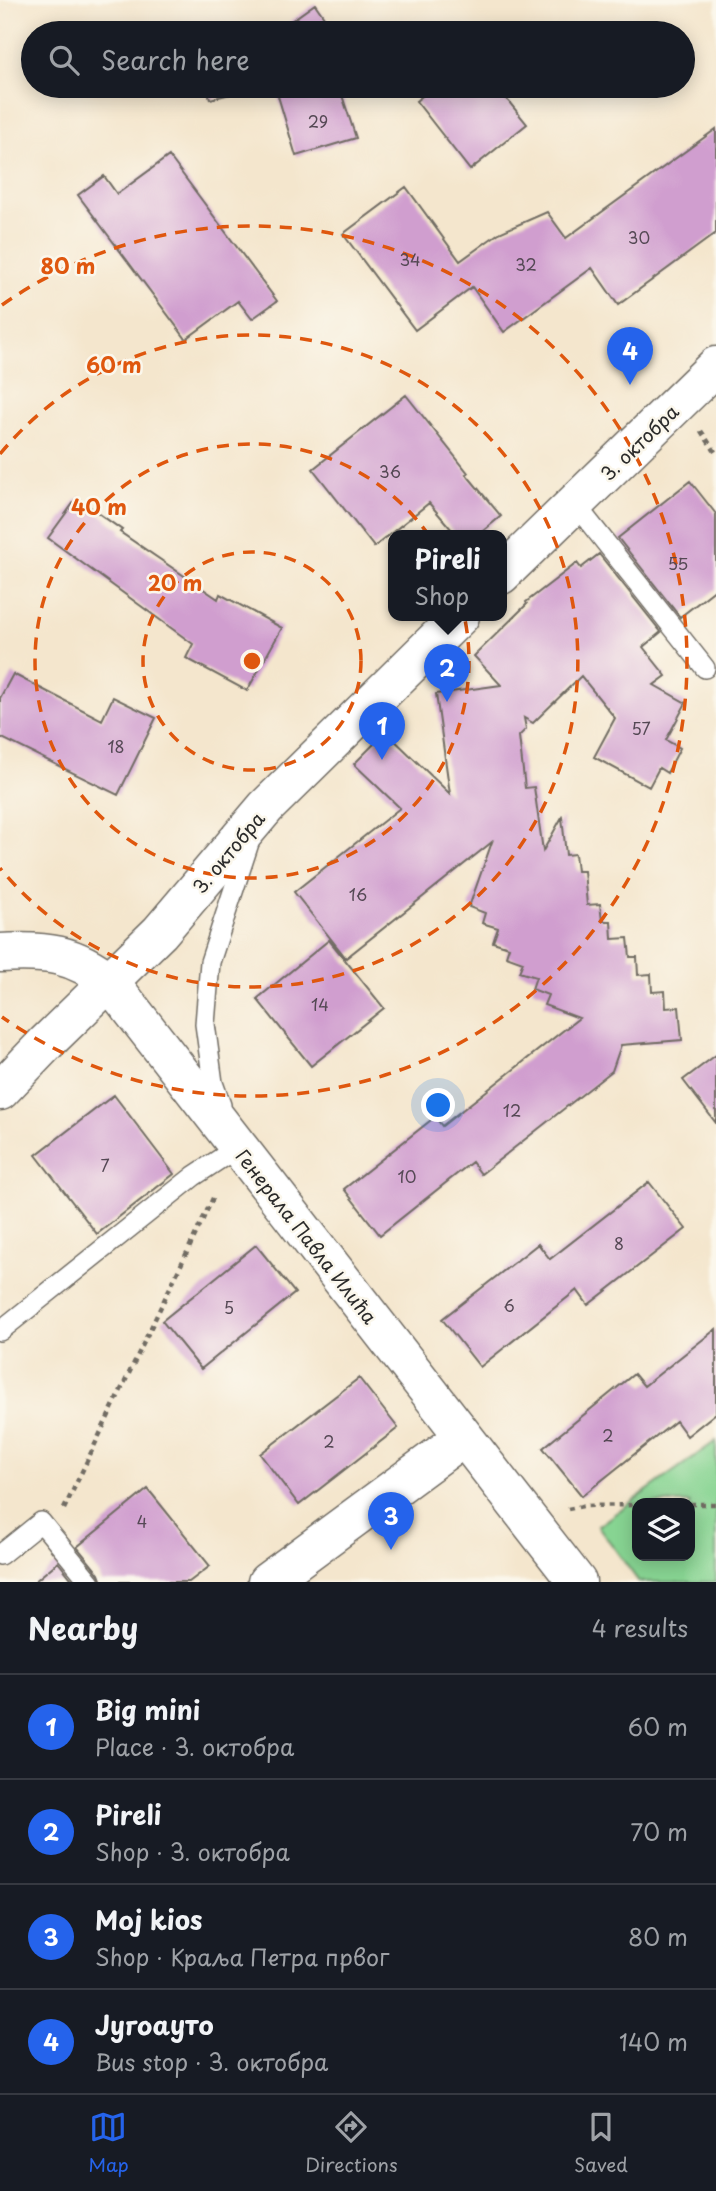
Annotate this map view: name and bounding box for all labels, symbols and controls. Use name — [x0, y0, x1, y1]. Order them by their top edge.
search box — [21, 21, 695, 98]
text: Search here — [101, 40, 250, 79]
icon: search — [45, 41, 83, 79]
house number: 29 — [308, 109, 328, 133]
house number: 30 — [628, 225, 650, 249]
house number: 34 — [399, 247, 421, 271]
text: 80 m — [41, 249, 95, 281]
house number: 32 — [515, 252, 537, 276]
pin: 4 — [607, 327, 653, 385]
text: 60 m — [86, 348, 142, 380]
street label: 3. октобра — [594, 397, 685, 487]
house number: 36 — [379, 459, 401, 483]
text: 40 m — [71, 490, 127, 522]
popup — [388, 530, 507, 621]
text: Pireli — [414, 539, 481, 578]
house number: 55 — [668, 551, 688, 575]
text: 20 m — [148, 566, 202, 598]
text: Shop — [414, 578, 469, 613]
pin: 2 — [424, 644, 470, 702]
centre of rings — [240, 649, 264, 673]
pin: 1 — [359, 702, 405, 760]
house number: 57 — [631, 716, 651, 740]
house number: 18 — [107, 734, 125, 758]
street label: 3. октобра — [185, 805, 271, 899]
house number: 16 — [349, 882, 367, 906]
house number: 14 — [311, 992, 329, 1016]
your location — [421, 1088, 455, 1122]
house number: 12 — [503, 1098, 521, 1122]
street label: Генерала Павла Илића — [230, 1143, 384, 1329]
house number: 7 — [100, 1153, 110, 1177]
house number: 10 — [398, 1164, 416, 1188]
house number: 8 — [614, 1231, 624, 1255]
house number: 6 — [503, 1293, 515, 1317]
house number: 5 — [224, 1295, 234, 1319]
house number: 2 — [602, 1423, 614, 1447]
house number: 2 — [323, 1429, 335, 1453]
pin: 3 — [368, 1492, 414, 1550]
map controls — [632, 1498, 695, 1561]
button: layers — [632, 1498, 695, 1561]
house number: 4 — [137, 1509, 147, 1533]
text: Nearby — [28, 1605, 138, 1650]
text: 4 results — [592, 1610, 688, 1645]
text: Big mini — [95, 1690, 200, 1729]
text: 1 — [46, 1709, 57, 1744]
text: 60 m — [628, 1709, 688, 1744]
text: Place · 3. октобра — [95, 1729, 294, 1764]
text: Pireli — [95, 1795, 162, 1834]
text: 2 — [43, 1814, 59, 1849]
text: 70 m — [630, 1814, 688, 1849]
text: Shop · 3. октобра — [95, 1834, 290, 1869]
text: Moj kios — [95, 1900, 202, 1939]
text: 3 — [43, 1919, 59, 1954]
text: 80 m — [628, 1919, 688, 1954]
text: Shop · Краља Петра првог — [95, 1939, 389, 1974]
text: Југоауто — [95, 2005, 214, 2044]
text: 4 — [43, 2024, 59, 2059]
text: 140 m — [619, 2024, 688, 2059]
text: Bus stop · 3. октобра — [95, 2044, 328, 2079]
tab: Map — [88, 2108, 129, 2178]
tab: Directions — [305, 2108, 398, 2178]
tab: Saved — [574, 2108, 628, 2178]

